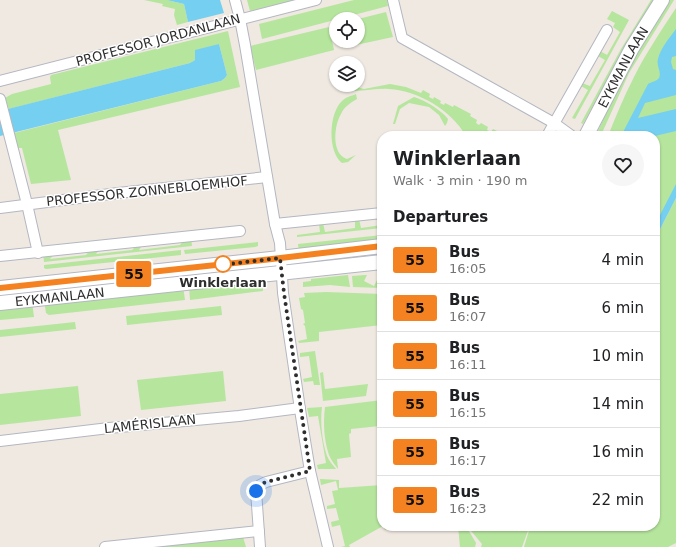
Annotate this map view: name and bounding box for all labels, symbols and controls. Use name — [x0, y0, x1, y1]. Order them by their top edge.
street label: PROFESSOR JORDANLAAN — [74, 11, 242, 69]
map controls — [329, 12, 365, 92]
button: locate — [329, 12, 365, 48]
street label: EYKMANLAAN — [595, 24, 651, 110]
button: layers — [329, 56, 365, 92]
button: heart — [602, 144, 644, 186]
text: Winklerlaan — [393, 147, 521, 169]
street label: PROFESSOR ZONNEBLOEMHOF — [46, 173, 248, 209]
text: Walk · 3 min · 190 m — [393, 173, 527, 188]
text: Departures — [393, 208, 488, 226]
text: Bus — [449, 243, 480, 261]
text: 4 min — [601, 251, 644, 269]
text: 55 — [405, 252, 425, 268]
marker: Winklerlaan — [214, 255, 232, 273]
line badge: 55 — [116, 261, 152, 287]
text: 16:05 — [449, 261, 486, 276]
text: 55 — [124, 266, 144, 282]
place label: Winklerlaan — [179, 275, 267, 290]
street label: EYKMANLAAN — [14, 284, 105, 309]
text: Bus — [449, 291, 480, 309]
text: 6 min — [601, 299, 644, 317]
text: 55 — [405, 300, 425, 316]
text: 16:07 — [449, 309, 486, 324]
text: Bus — [449, 339, 480, 357]
text: 10 min — [592, 347, 644, 365]
text: 55 — [405, 348, 425, 364]
text: 16:11 — [449, 357, 486, 372]
text: Bus — [449, 387, 480, 405]
text: 14 min — [592, 395, 644, 413]
text: 55 — [405, 396, 425, 412]
text: 16:15 — [449, 405, 486, 420]
street label: LAMÉRISLAAN — [103, 412, 197, 436]
text: Bus — [449, 435, 480, 453]
text: 16 min — [592, 443, 644, 461]
text: 55 — [405, 444, 425, 460]
text: 16:17 — [449, 453, 486, 468]
your location — [246, 481, 266, 501]
text: Bus — [449, 483, 480, 501]
text: 22 min — [592, 491, 644, 509]
text: 55 — [405, 492, 425, 508]
text: 16:23 — [449, 501, 486, 516]

